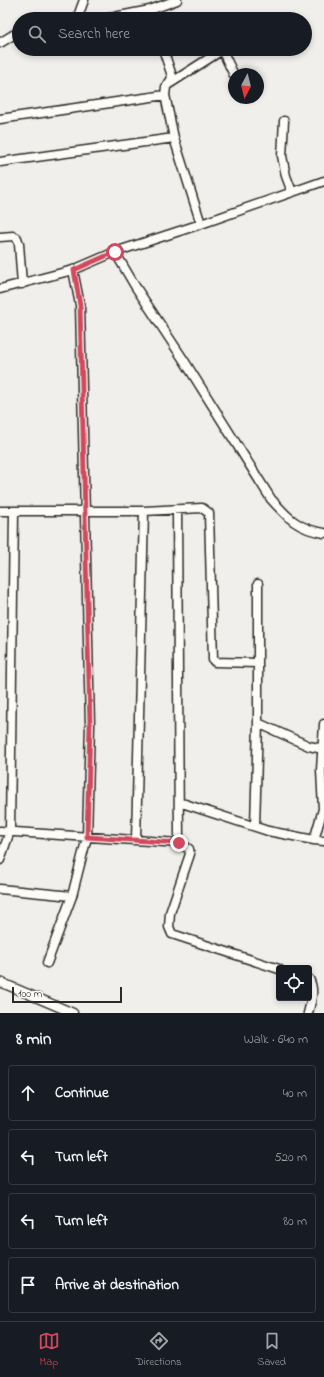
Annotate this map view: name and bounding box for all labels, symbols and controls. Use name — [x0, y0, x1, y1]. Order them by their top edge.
search box — [12, 12, 312, 56]
icon: search — [26, 23, 48, 45]
text: Search here — [58, 23, 130, 45]
north arrow — [228, 68, 264, 104]
route start — [106, 243, 124, 261]
route end — [170, 834, 188, 852]
map controls — [276, 965, 312, 1001]
button: locate — [276, 965, 312, 1001]
scale bar — [12, 985, 122, 1004]
text: 100 m — [18, 986, 42, 1002]
text: 8 min — [16, 1027, 51, 1052]
text: Walk · 640 m — [244, 1030, 308, 1049]
icon: ahead — [17, 1082, 39, 1104]
text: Continue — [55, 1082, 109, 1104]
text: 40 m — [283, 1084, 307, 1103]
icon: left — [17, 1146, 39, 1168]
text: Turn left — [55, 1146, 108, 1168]
text: 520 m — [274, 1148, 307, 1167]
icon: left — [17, 1210, 39, 1232]
text: Turn left — [55, 1210, 108, 1232]
text: 80 m — [283, 1212, 307, 1231]
icon: arrive — [17, 1274, 39, 1296]
text: Arrive at destination — [55, 1274, 179, 1296]
tab: Map — [38, 1330, 60, 1370]
tab: Directions — [136, 1330, 181, 1370]
tab: Saved — [257, 1330, 286, 1370]

